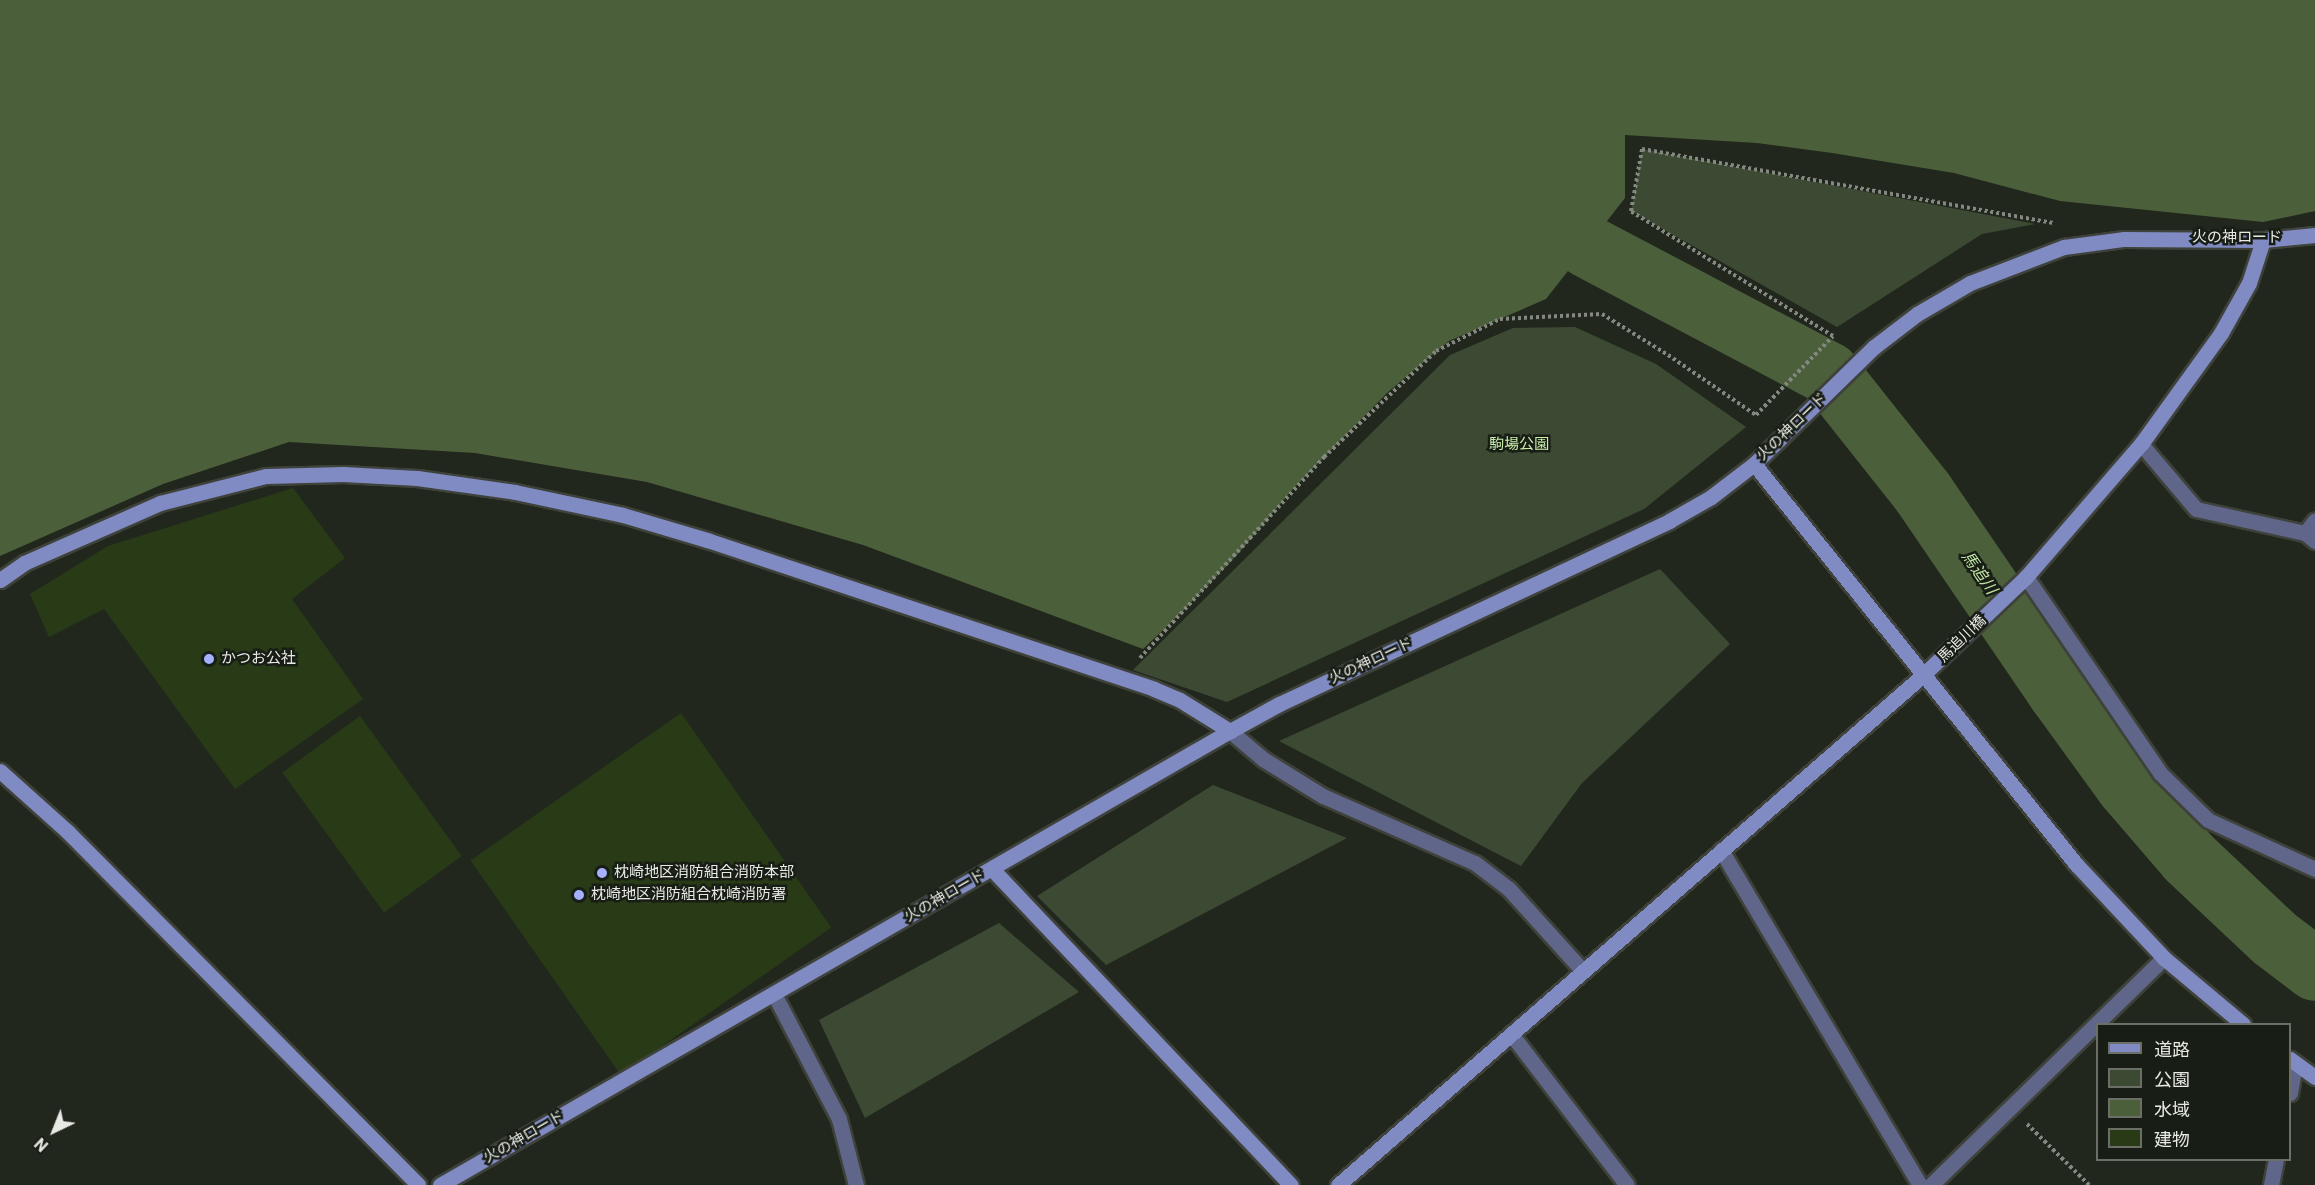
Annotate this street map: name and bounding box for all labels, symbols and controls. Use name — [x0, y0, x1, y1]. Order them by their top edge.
street label: 火の神ロード — [2192, 229, 2282, 247]
street label: 火の神ロード — [1753, 389, 1831, 465]
park label: 駒場公園 — [1489, 436, 1549, 454]
water label: 馬追川 — [1957, 548, 2001, 598]
street label: 馬追川橋 — [1934, 612, 1990, 666]
street label: 火の神ロード — [1326, 634, 1416, 688]
place label: かつお公社 — [221, 650, 296, 668]
marker: かつお公社 — [202, 652, 216, 666]
place label: 枕崎地区消防組合消防本部 — [614, 864, 794, 882]
marker: 枕崎地区消防組合消防本部 — [595, 866, 609, 880]
street label: 火の神ロード — [902, 866, 988, 926]
place label: 枕崎地区消防組合枕崎消防署 — [591, 886, 786, 904]
marker: 枕崎地区消防組合枕崎消防署 — [572, 888, 586, 902]
legend — [2096, 1023, 2291, 1161]
text: 道路 — [2154, 1039, 2190, 1060]
text: 公園 — [2154, 1069, 2190, 1090]
text: 水域 — [2154, 1099, 2190, 1120]
north arrow — [24, 1101, 84, 1161]
street label: 火の神ロード — [481, 1107, 567, 1167]
text: 建物 — [2154, 1129, 2190, 1150]
text: N — [31, 1134, 52, 1155]

